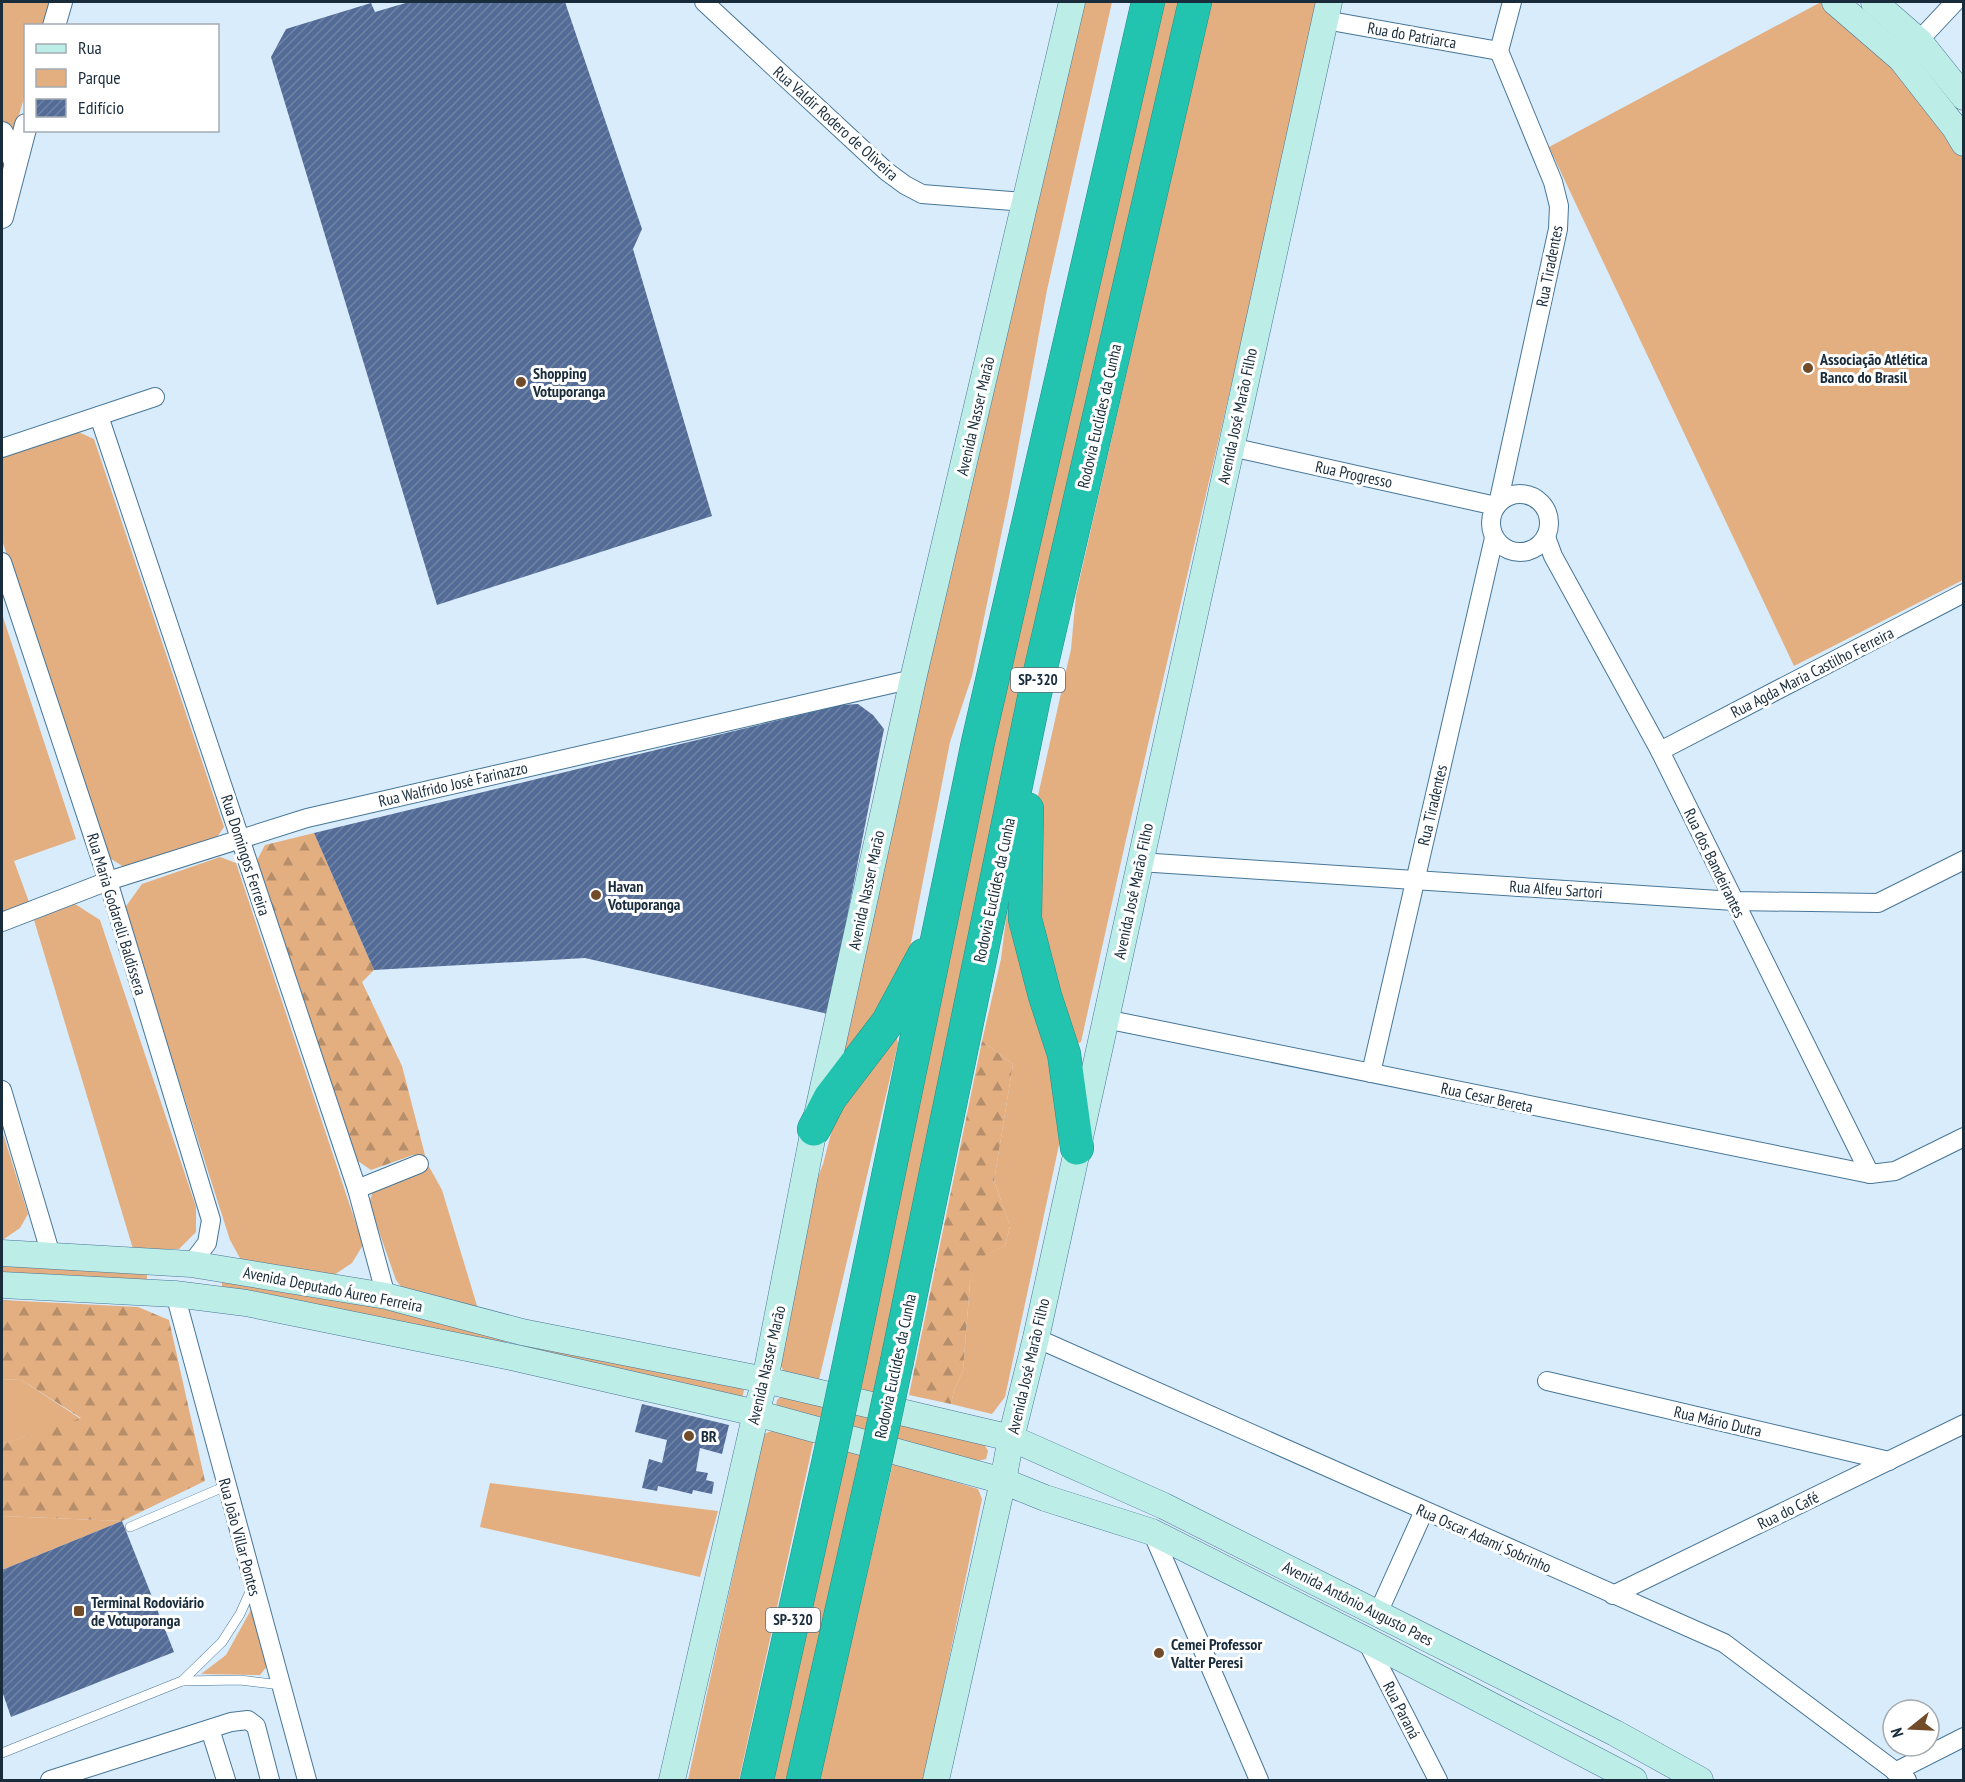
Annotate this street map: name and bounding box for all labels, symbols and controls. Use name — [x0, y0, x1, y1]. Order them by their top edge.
street label: Rua do Patriarca — [1366, 17, 1458, 53]
legend — [24, 24, 219, 132]
text: Rua — [78, 36, 102, 59]
street label: Rua Valdir Rodero de Oliveira — [769, 62, 903, 184]
text: Parque — [78, 66, 121, 89]
text: Edifício — [78, 96, 124, 119]
street label: Rua Tiradentes — [1531, 224, 1567, 308]
street label: Rodovia Euclides da Cunha — [1073, 342, 1125, 490]
street label: Avenida José Marão Filho — [1213, 346, 1261, 486]
place label: Associação Atlética Banco do Brasil — [1819, 349, 1928, 387]
street label: Avenida Nasser Marão — [952, 354, 998, 477]
marker: Associação Atlética Banco do Brasil — [1801, 361, 1815, 375]
place label: Shopping Votuporanga — [532, 363, 606, 401]
marker: Shopping Votuporanga — [514, 375, 528, 389]
street label: Rua Progresso — [1314, 456, 1394, 492]
street label: Rua Agda Maria Castilho Ferreira — [1727, 622, 1897, 722]
road number: SP-320 — [1011, 668, 1065, 692]
street label: Rua Walfrido José Farinazzo — [377, 757, 530, 811]
street label: Rua Tiradentes — [1413, 763, 1451, 847]
street label: Rua Domingos Ferreira — [217, 792, 275, 918]
street label: Rua dos Bandeirantes — [1680, 805, 1750, 921]
street label: Rodovia Euclides da Cunha — [969, 816, 1019, 964]
street label: Avenida José Marão Filho — [1109, 821, 1157, 961]
street label: Avenida Nasser Marão — [844, 828, 888, 952]
street label: Rua Maria Godarelli Baldissera — [83, 831, 151, 997]
place label: Havan Votuporanga — [607, 876, 681, 914]
street label: Rua Alfeu Sartori — [1509, 876, 1603, 902]
marker: Havan Votuporanga — [589, 888, 603, 902]
street label: Rua Cesar Bereta — [1439, 1078, 1535, 1116]
street label: Avenida Deputado Áureo Ferreira — [242, 1262, 424, 1316]
street label: Rodovia Euclides da Cunha — [870, 1292, 920, 1440]
street label: Avenida José Marão Filho — [1003, 1296, 1053, 1436]
street label: Avenida Nasser Marão — [743, 1303, 789, 1426]
street label: Rua Mário Dutra — [1672, 1401, 1764, 1441]
place label: BR — [701, 1426, 717, 1446]
marker: BR — [682, 1429, 696, 1443]
street label: Rua João Villar Pontes — [215, 1476, 265, 1598]
street label: Rua do Café — [1754, 1487, 1822, 1533]
street label: Rua Oscar Adamí Sobrinho — [1413, 1499, 1555, 1577]
street label: Avenida Antônio Augusto Paes — [1279, 1556, 1437, 1650]
place label: Terminal Rodoviário de Votuporanga — [91, 1592, 204, 1630]
marker: Terminal Rodoviário de Votuporanga — [72, 1604, 86, 1618]
road number: SP-320 — [766, 1608, 820, 1632]
place label: Cemei Professor Valter Peresi — [1170, 1634, 1262, 1672]
marker: Cemei Professor Valter Peresi — [1152, 1646, 1166, 1660]
street label: Rua Paraná — [1379, 1678, 1425, 1742]
north arrow — [1881, 1698, 1941, 1758]
text: N — [1886, 1725, 1908, 1740]

